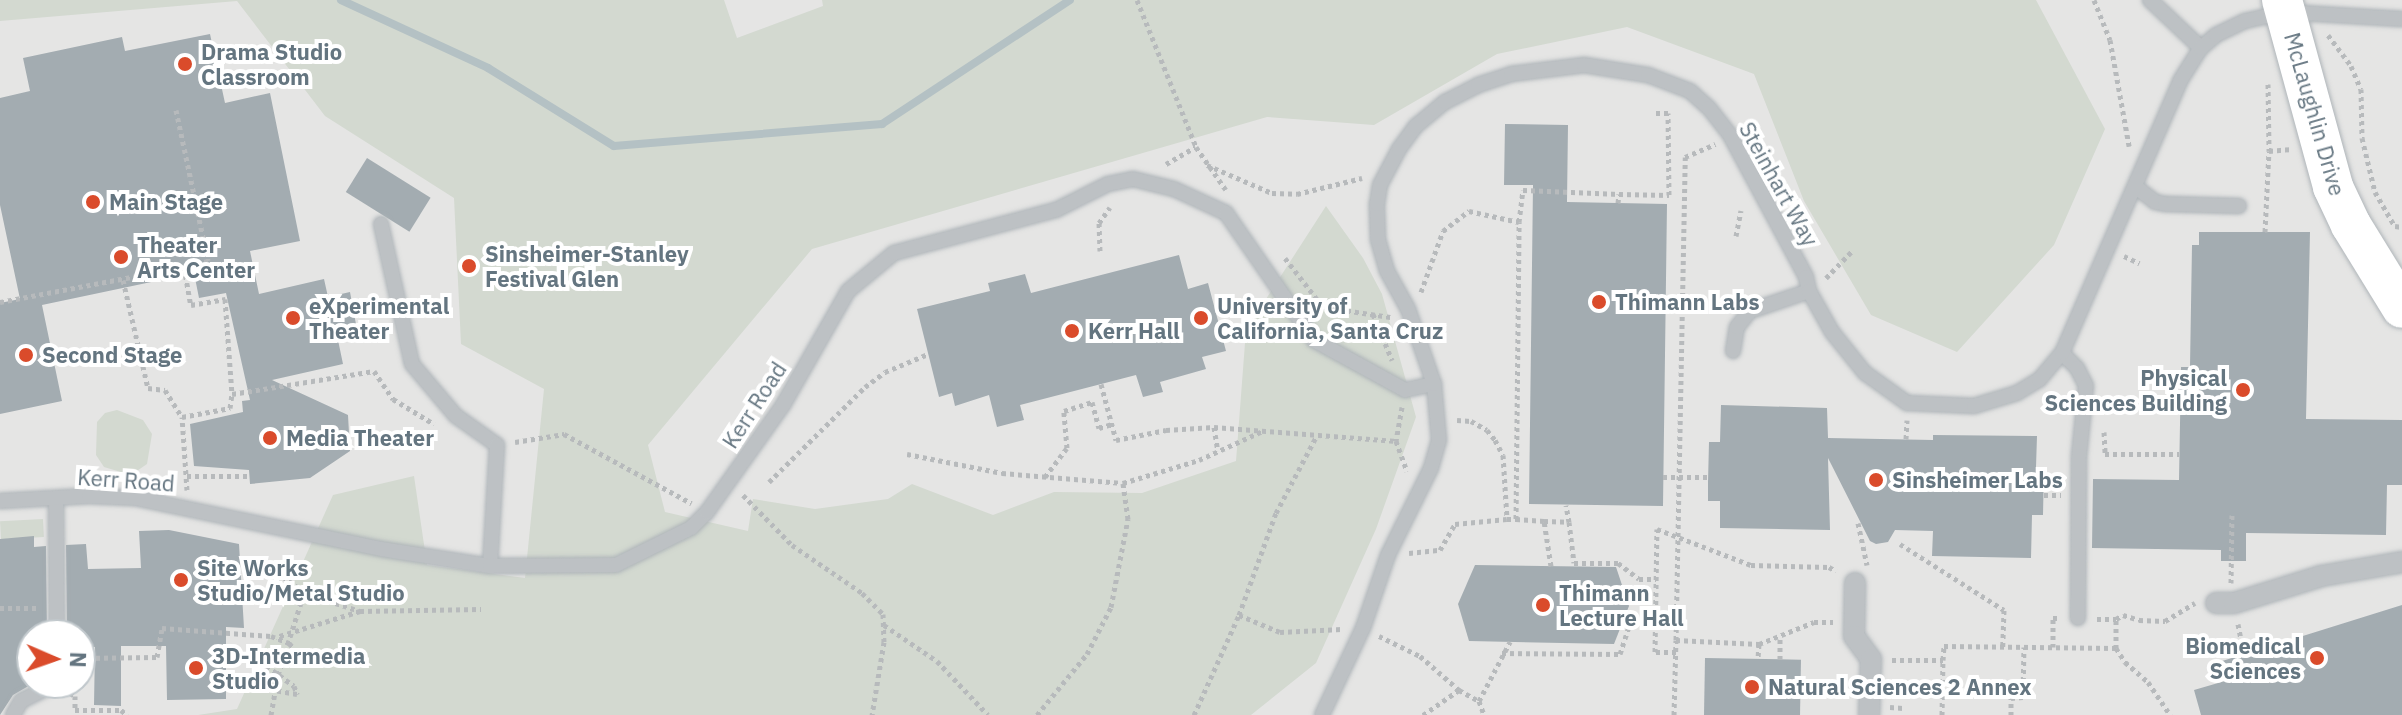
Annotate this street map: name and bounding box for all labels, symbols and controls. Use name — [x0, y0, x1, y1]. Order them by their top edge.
street label: McLaughlin Drive — [2279, 29, 2351, 199]
place label: Drama Studio Classroom — [201, 38, 342, 90]
marker: Drama Studio Classroom — [176, 55, 194, 73]
street label: Steinhart Way — [1734, 117, 1824, 251]
place label: Main Stage — [109, 189, 223, 215]
marker: Main Stage — [84, 193, 102, 211]
place label: Theater Arts Center — [137, 231, 255, 282]
place label: Sinsheimer-Stanley Festival Glen — [485, 240, 689, 292]
marker: Theater Arts Center — [112, 248, 130, 266]
marker: Sinsheimer-Stanley Festival Glen — [460, 257, 478, 275]
place label: Thimann Labs — [1615, 289, 1760, 315]
place label: eXperimental Theater — [309, 292, 449, 344]
place label: University of California, Santa Cruz — [1217, 292, 1443, 344]
marker: Thimann Labs — [1590, 293, 1608, 311]
marker: eXperimental Theater — [284, 309, 302, 327]
marker: University of California, Santa Cruz — [1192, 309, 1210, 327]
place label: Kerr Hall — [1088, 318, 1180, 344]
marker: Kerr Hall — [1063, 322, 1081, 340]
place label: Second Stage — [42, 342, 182, 368]
marker: Second Stage — [17, 346, 35, 364]
street label: Kerr Road — [716, 357, 792, 453]
place label: Physical Sciences Building — [2045, 364, 2227, 416]
marker: Physical Sciences Building — [2234, 381, 2252, 399]
place label: Media Theater — [286, 425, 434, 451]
marker: Media Theater — [261, 429, 279, 447]
street label: Kerr Road — [77, 463, 175, 497]
place label: Sinsheimer Labs — [1892, 467, 2063, 493]
marker: Sinsheimer Labs — [1867, 471, 1885, 489]
place label: Site Works Studio/Metal Studio — [197, 554, 405, 606]
marker: Site Works Studio/Metal Studio — [172, 571, 190, 589]
place label: Thimann Lecture Hall — [1559, 579, 1684, 630]
marker: Thimann Lecture Hall — [1534, 596, 1552, 614]
north arrow — [16, 619, 96, 699]
place label: Biomedical Sciences — [2185, 632, 2301, 684]
place label: 3D-Intermedia Studio — [212, 642, 365, 694]
marker: Biomedical Sciences — [2308, 649, 2326, 667]
text: N — [64, 651, 93, 668]
marker: 3D-Intermedia Studio — [187, 659, 205, 677]
place label: Natural Sciences 2 Annex — [1768, 674, 2032, 700]
marker: Natural Sciences 2 Annex — [1743, 678, 1761, 696]

